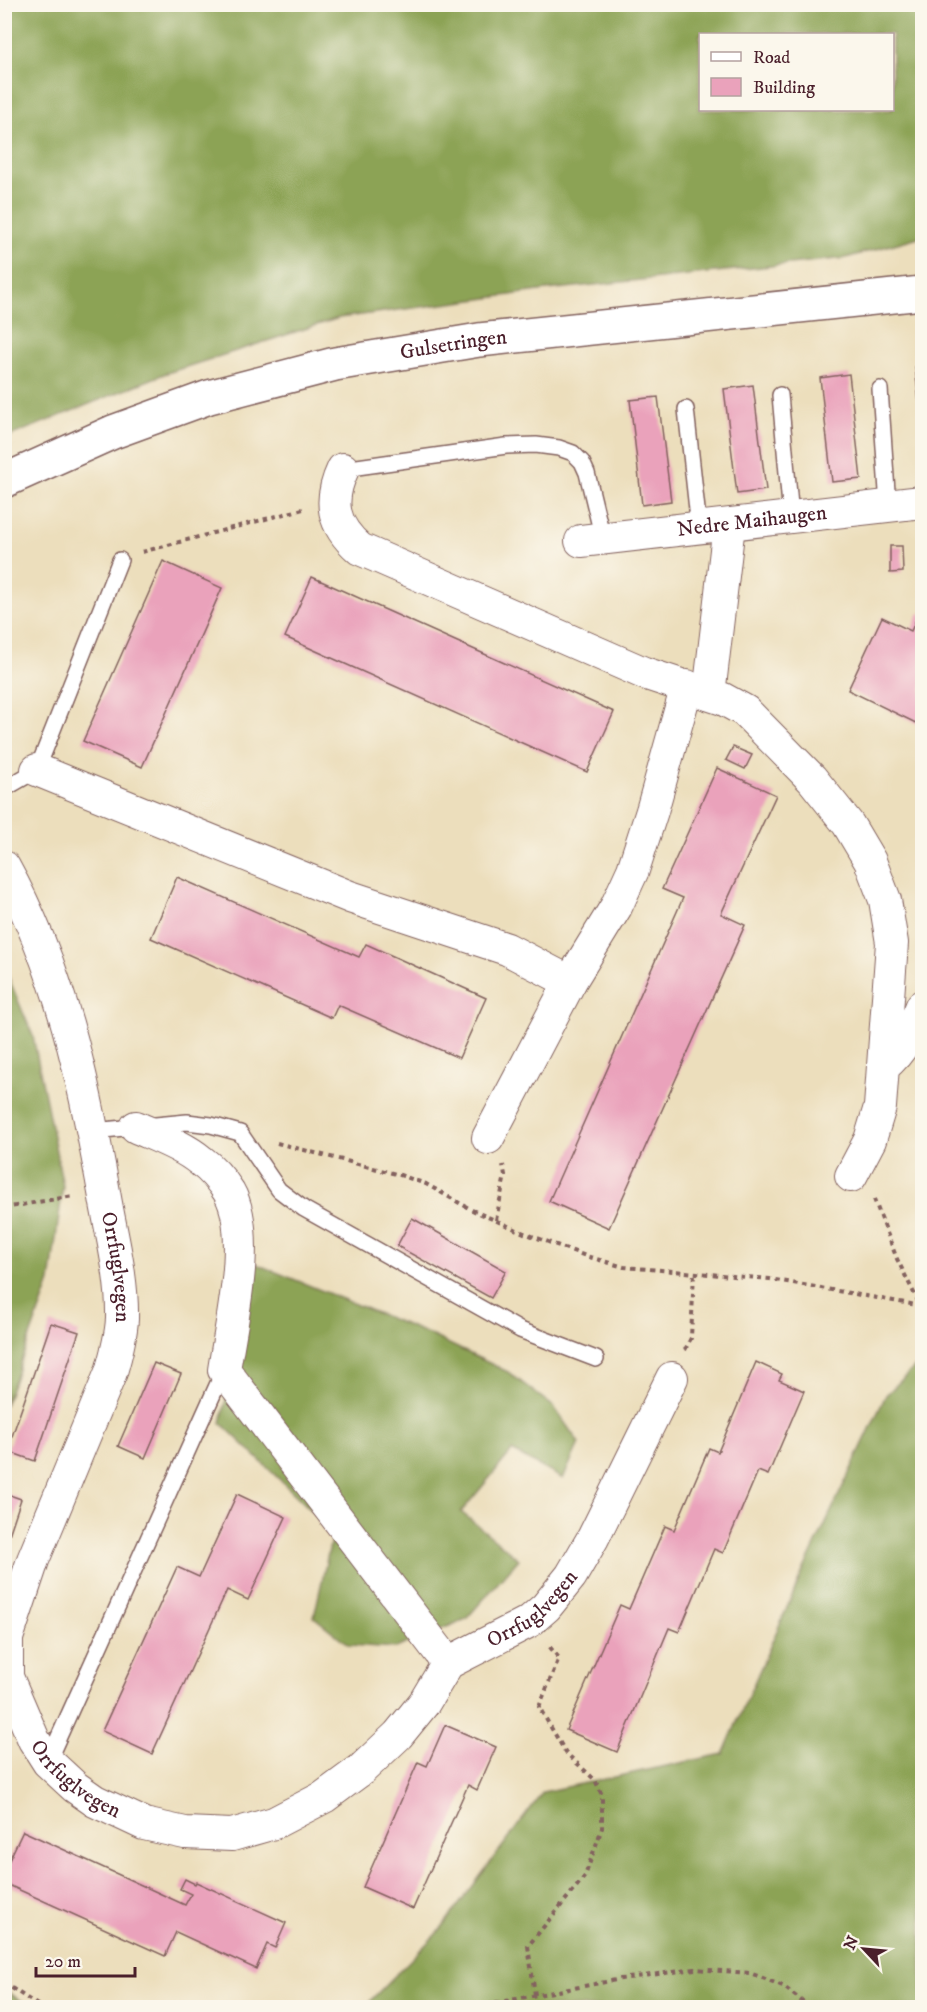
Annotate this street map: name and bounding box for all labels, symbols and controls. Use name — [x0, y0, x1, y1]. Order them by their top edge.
legend — [699, 33, 894, 111]
text: Road — [753, 47, 790, 69]
text: Building — [753, 77, 815, 99]
street label: Gulsetringen — [398, 324, 508, 366]
street label: Nedre Maihaugen — [676, 500, 828, 543]
street label: Orrfuglvegen — [95, 1210, 135, 1323]
street label: Orrfuglvegen — [483, 1565, 584, 1654]
street label: Orrfuglvegen — [24, 1735, 125, 1824]
north arrow — [834, 1919, 894, 1979]
text: N — [840, 1933, 863, 1953]
scale bar — [36, 1940, 135, 1978]
text: 20 m — [45, 1951, 81, 1973]

